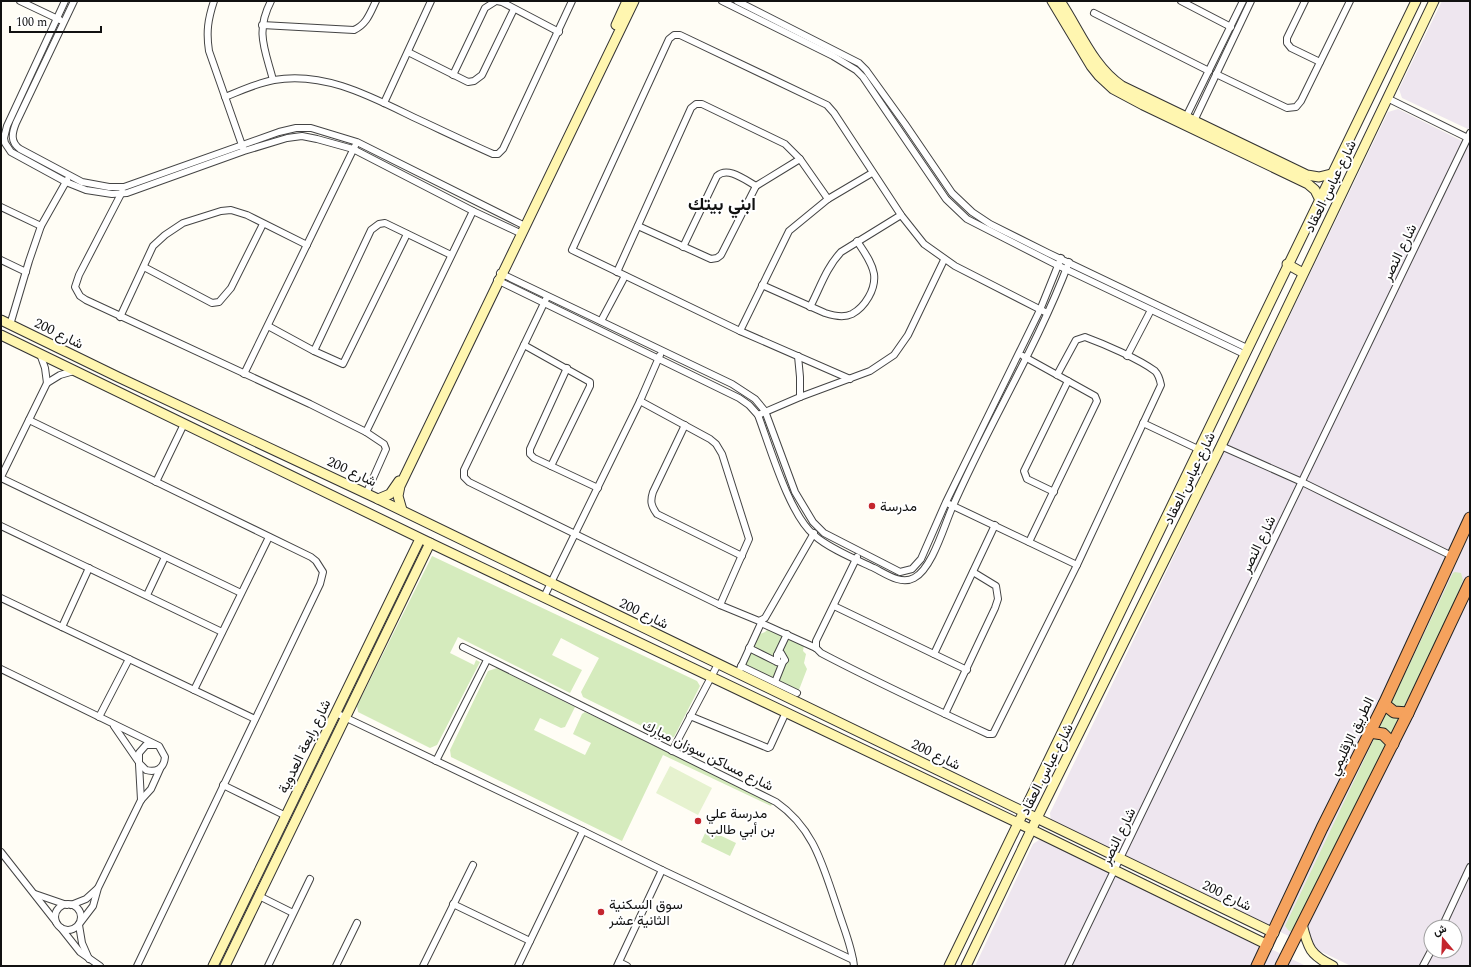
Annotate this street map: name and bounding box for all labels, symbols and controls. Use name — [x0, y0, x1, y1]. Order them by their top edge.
scale bar — [10, 8, 101, 34]
text: 100 m — [16, 13, 47, 32]
street label: شارع عباس العقاد — [1299, 137, 1362, 236]
district label: ابني بيتك — [688, 191, 756, 219]
street label: شارع النصر — [1376, 220, 1422, 285]
street label: شارع 200 — [31, 312, 87, 354]
street label: شارع عباس العقاد — [1158, 429, 1221, 528]
street label: شارع 200 — [323, 451, 380, 492]
place label: مدرسة — [880, 496, 917, 517]
marker: مدرسة — [867, 501, 877, 511]
street label: شارع النصر — [1235, 512, 1281, 577]
street label: شارع 200 — [616, 592, 672, 634]
street label: الطريق الإقليمي — [1323, 693, 1380, 780]
street label: شارع رابعة العدوية — [273, 696, 336, 797]
street label: شارع مساكن سوزان مبارك — [639, 714, 777, 796]
street label: شارع عباس العقاد — [1014, 720, 1079, 819]
street label: شارع 200 — [908, 733, 964, 775]
place label: مدرسة علي بن أبي طالب — [706, 803, 775, 841]
street label: شارع النصر — [1095, 804, 1141, 869]
marker: مدرسة علي بن أبي طالب — [693, 816, 703, 826]
street label: شارع 200 — [1199, 874, 1255, 916]
place label: سوق السكنية الثانية عشر — [608, 894, 683, 931]
marker: سوق السكنية الثانية عشر — [596, 907, 606, 917]
north arrow — [1423, 919, 1463, 959]
text: ش — [1431, 920, 1449, 940]

